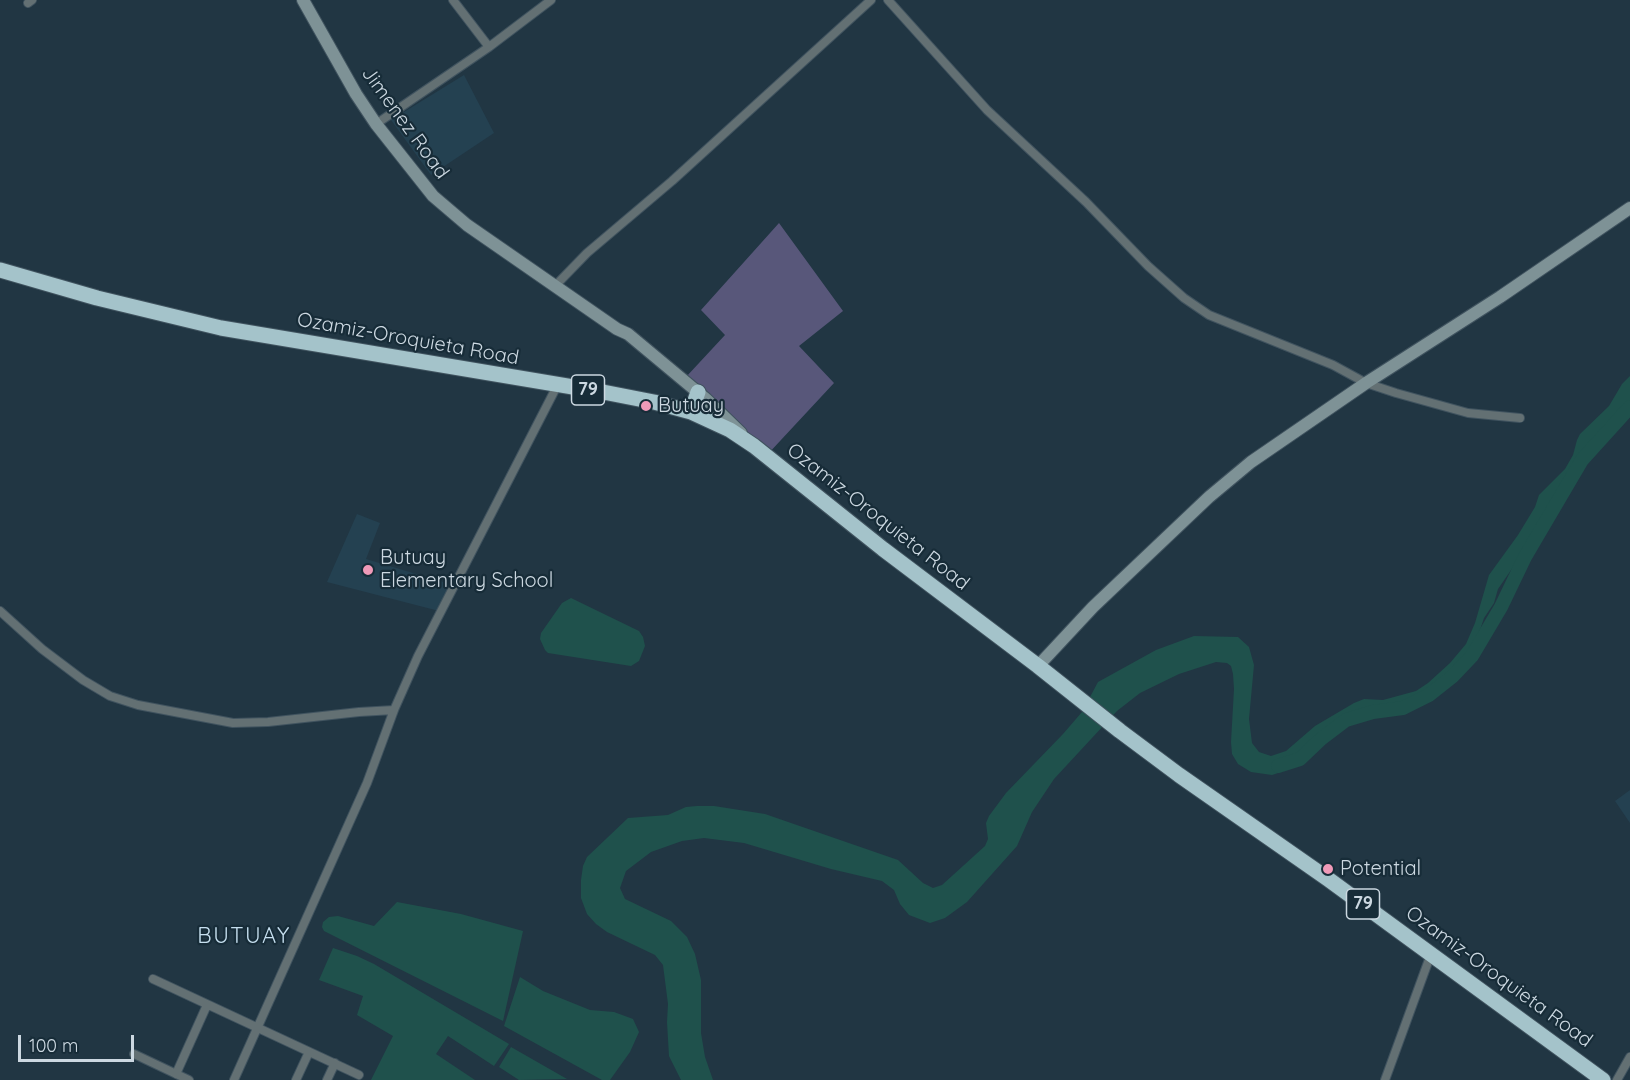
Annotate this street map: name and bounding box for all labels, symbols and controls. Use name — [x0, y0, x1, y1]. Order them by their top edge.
street label: Jimenez Road — [356, 62, 454, 184]
street label: Ozamiz-Oroquieta Road — [295, 308, 521, 370]
road number: 79 — [572, 375, 604, 405]
place label: Butuay — [658, 394, 724, 418]
marker: Butuay — [639, 399, 653, 413]
street label: Ozamiz-Oroquieta Road — [782, 438, 974, 596]
place label: Butuay Elementary School — [380, 546, 553, 593]
marker: Butuay Elementary School — [361, 563, 375, 577]
place label: Potential — [1340, 857, 1421, 881]
marker: Potential — [1321, 862, 1335, 876]
road number: 79 — [1346, 889, 1380, 919]
street label: Ozamiz-Oroquieta Road — [1401, 901, 1597, 1053]
district label: BUTUAY — [197, 923, 291, 949]
scale bar — [21, 1023, 136, 1061]
text: 100 m — [29, 1034, 78, 1057]

